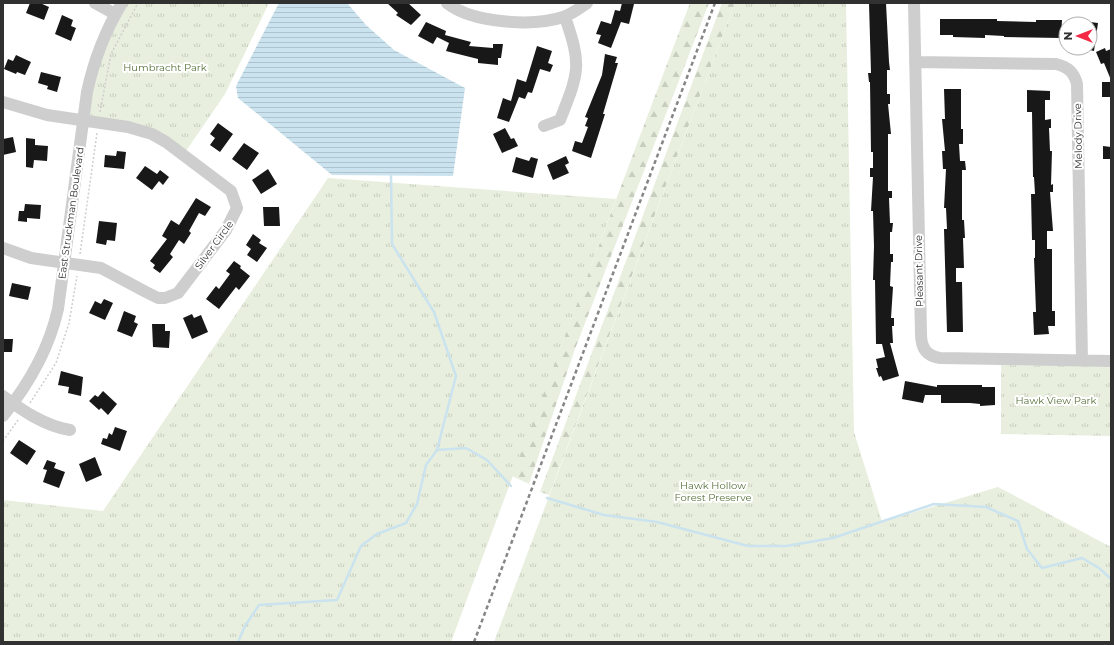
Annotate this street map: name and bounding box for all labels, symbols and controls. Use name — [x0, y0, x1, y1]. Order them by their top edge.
north arrow — [1058, 16, 1098, 56]
text: N — [1061, 32, 1075, 40]
park label: Humbracht Park — [123, 61, 207, 74]
street label: Melody Drive — [1071, 103, 1085, 169]
street label: East Struckman Boulevard — [55, 146, 87, 280]
street label: Silver Circle — [192, 218, 236, 272]
street label: Pleasant Drive — [912, 235, 926, 307]
park label: Hawk View Park — [1015, 394, 1097, 407]
park label: Hawk Hollow Forest Preserve — [674, 479, 752, 504]

